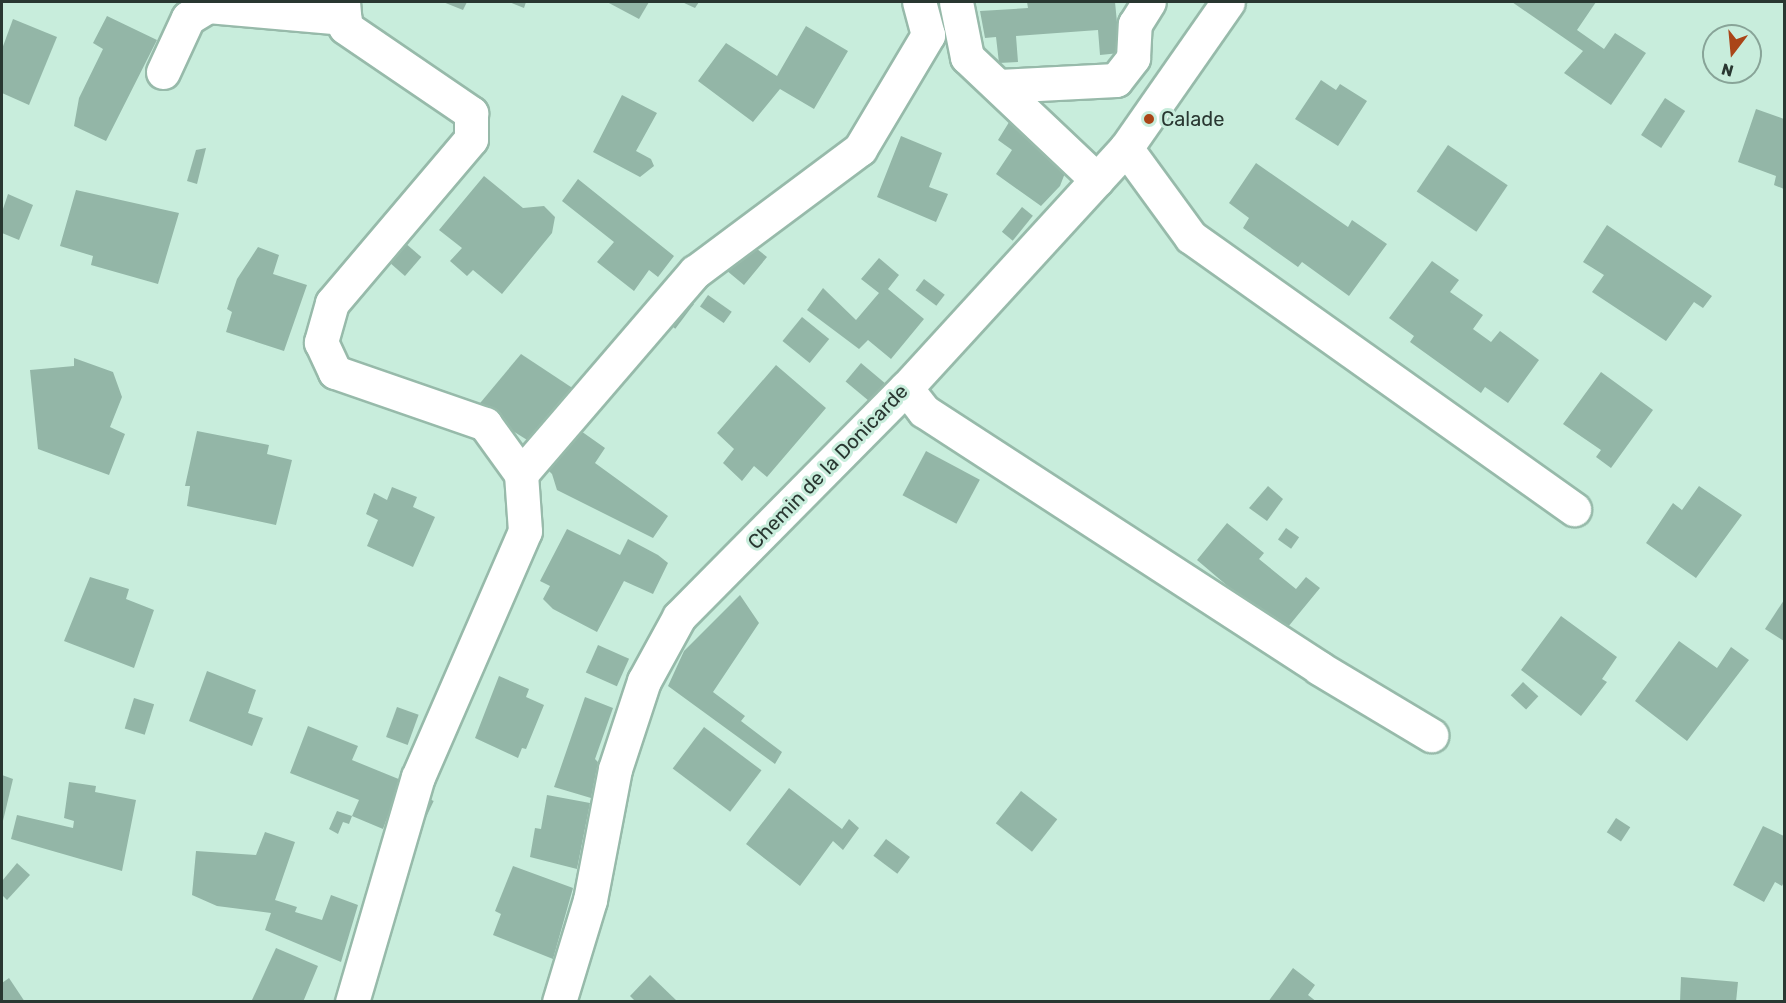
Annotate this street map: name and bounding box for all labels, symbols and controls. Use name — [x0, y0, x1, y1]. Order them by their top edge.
north arrow — [1702, 24, 1762, 84]
text: N — [1719, 59, 1736, 81]
place label: Calade — [1161, 107, 1224, 131]
marker: Calade — [1142, 112, 1156, 126]
street label: Chemin de la Donicarde — [743, 380, 913, 554]

